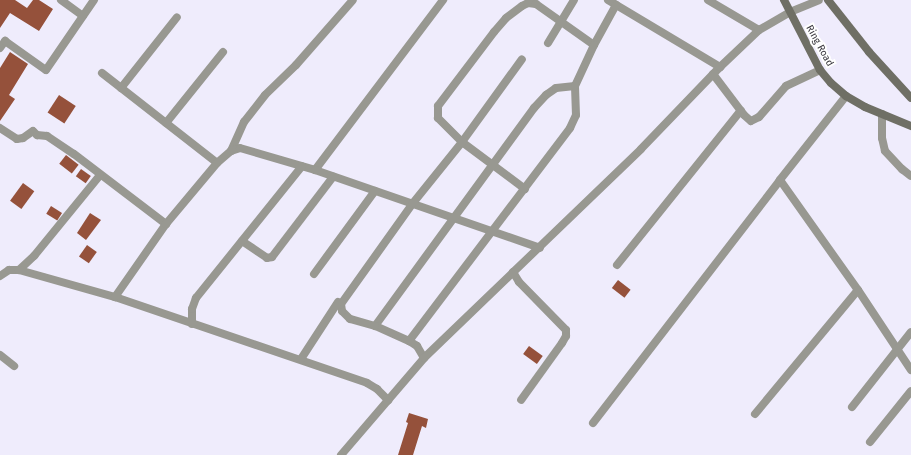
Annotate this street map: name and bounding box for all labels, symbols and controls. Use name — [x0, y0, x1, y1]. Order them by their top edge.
street label: Ring Road — [803, 23, 835, 69]

